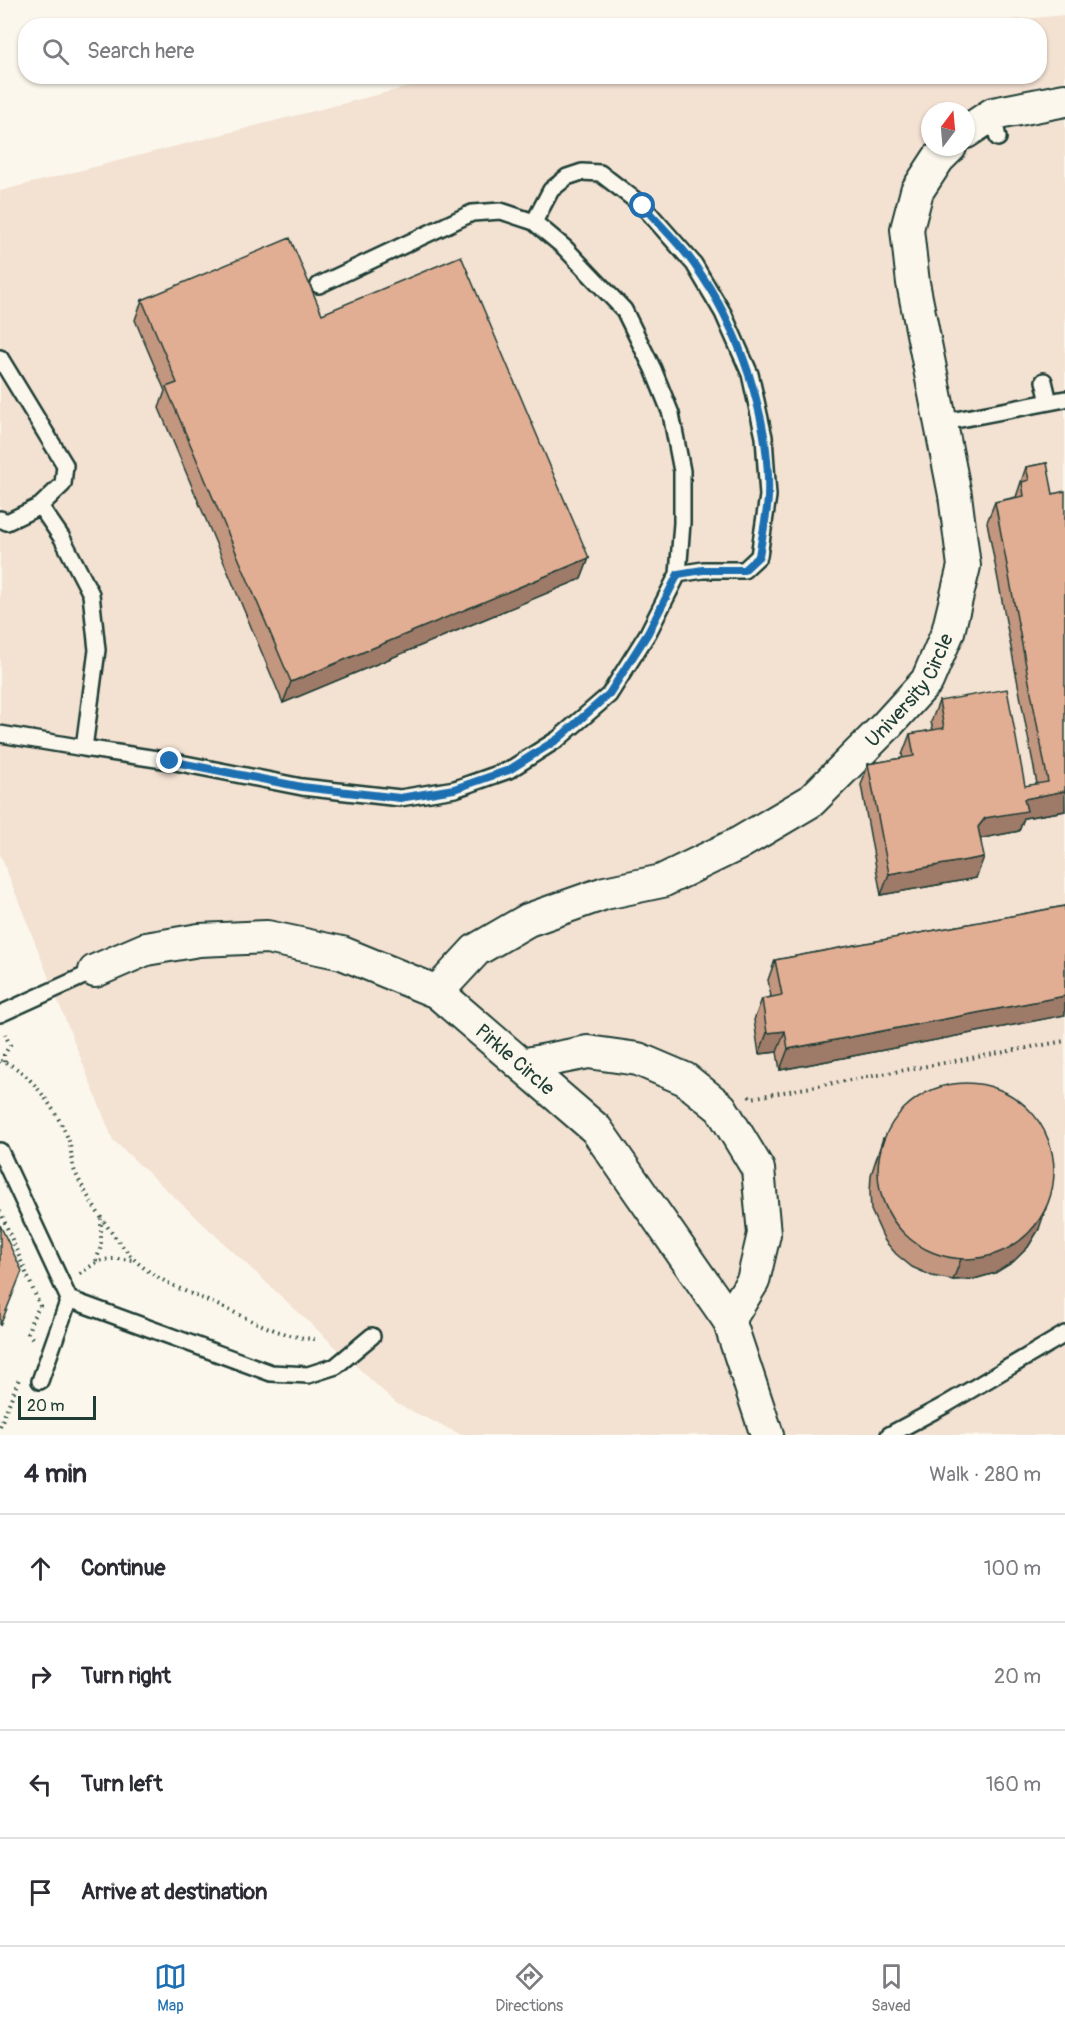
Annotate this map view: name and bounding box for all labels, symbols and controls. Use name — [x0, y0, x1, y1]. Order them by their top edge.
search box — [18, 18, 1047, 84]
icon: search — [39, 35, 72, 68]
text: Search here — [87, 37, 194, 65]
north arrow — [921, 102, 975, 156]
route start — [629, 192, 655, 218]
street label: University Circle — [860, 629, 958, 752]
route end — [156, 747, 182, 773]
street label: Pirkle Circle — [470, 1018, 560, 1101]
scale bar — [18, 1393, 96, 1420]
text: 20 m — [27, 1396, 65, 1416]
text: 4 min — [24, 1458, 87, 1490]
text: Walk · 280 m — [929, 1462, 1041, 1487]
icon: ahead — [24, 1552, 57, 1585]
text: Continue — [81, 1554, 165, 1582]
text: 100 m — [984, 1556, 1041, 1581]
icon: right — [24, 1660, 57, 1693]
text: Turn right — [81, 1662, 171, 1690]
text: 20 m — [994, 1664, 1041, 1689]
icon: left — [24, 1768, 57, 1801]
text: Turn left — [81, 1770, 163, 1798]
text: 160 m — [986, 1772, 1041, 1797]
icon: arrive — [24, 1876, 57, 1909]
text: Arrive at destination — [81, 1878, 267, 1906]
tab: Map — [154, 1960, 187, 2016]
tab: Directions — [495, 1960, 563, 2016]
tab: Saved — [871, 1960, 911, 2016]

